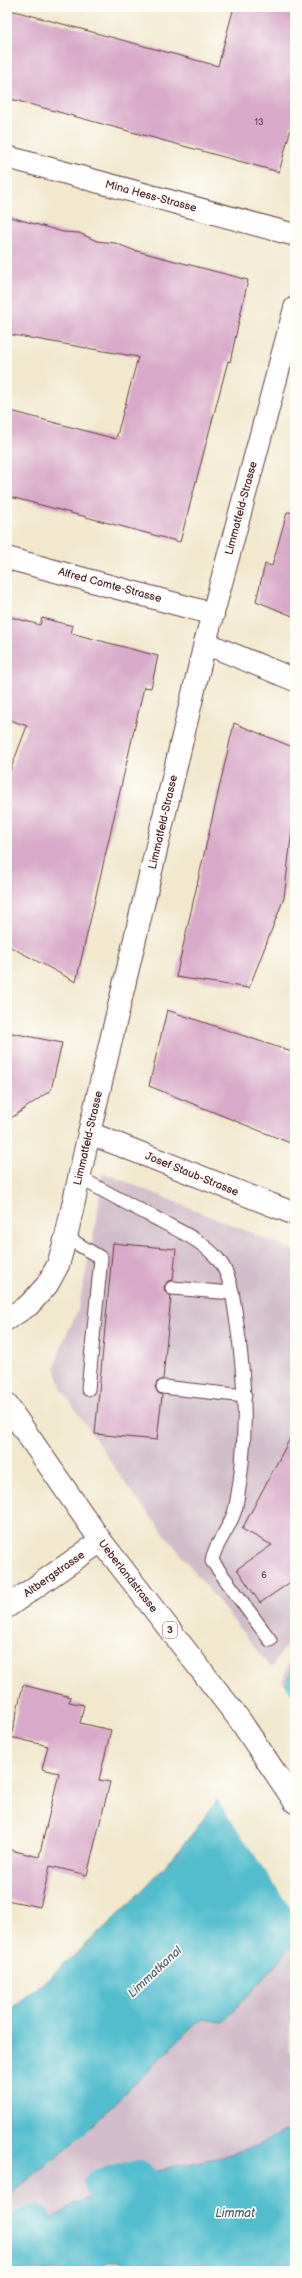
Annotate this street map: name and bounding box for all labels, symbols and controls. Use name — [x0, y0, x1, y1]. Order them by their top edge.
house number: 13 — [254, 117, 264, 128]
street label: Mina Hess-Strasse — [104, 178, 199, 215]
street label: Limmatfeld-Strasse — [222, 459, 260, 556]
street label: Alfred Comte-Strasse — [57, 565, 163, 605]
street label: Limmatfeld-Strasse — [146, 773, 180, 870]
street label: Limmatfeld-Strasse — [71, 1089, 105, 1186]
street label: Josef Staub-Strasse — [143, 1149, 241, 1199]
street label: Ueberlandstrasse — [96, 1537, 161, 1615]
street label: Altbergstrasse — [21, 1548, 87, 1600]
house number: 6 — [261, 1570, 267, 1581]
road number: 3 — [163, 1622, 177, 1638]
water label: Limmatkanal — [125, 1942, 186, 2001]
water label: Limmat — [215, 2206, 255, 2221]

